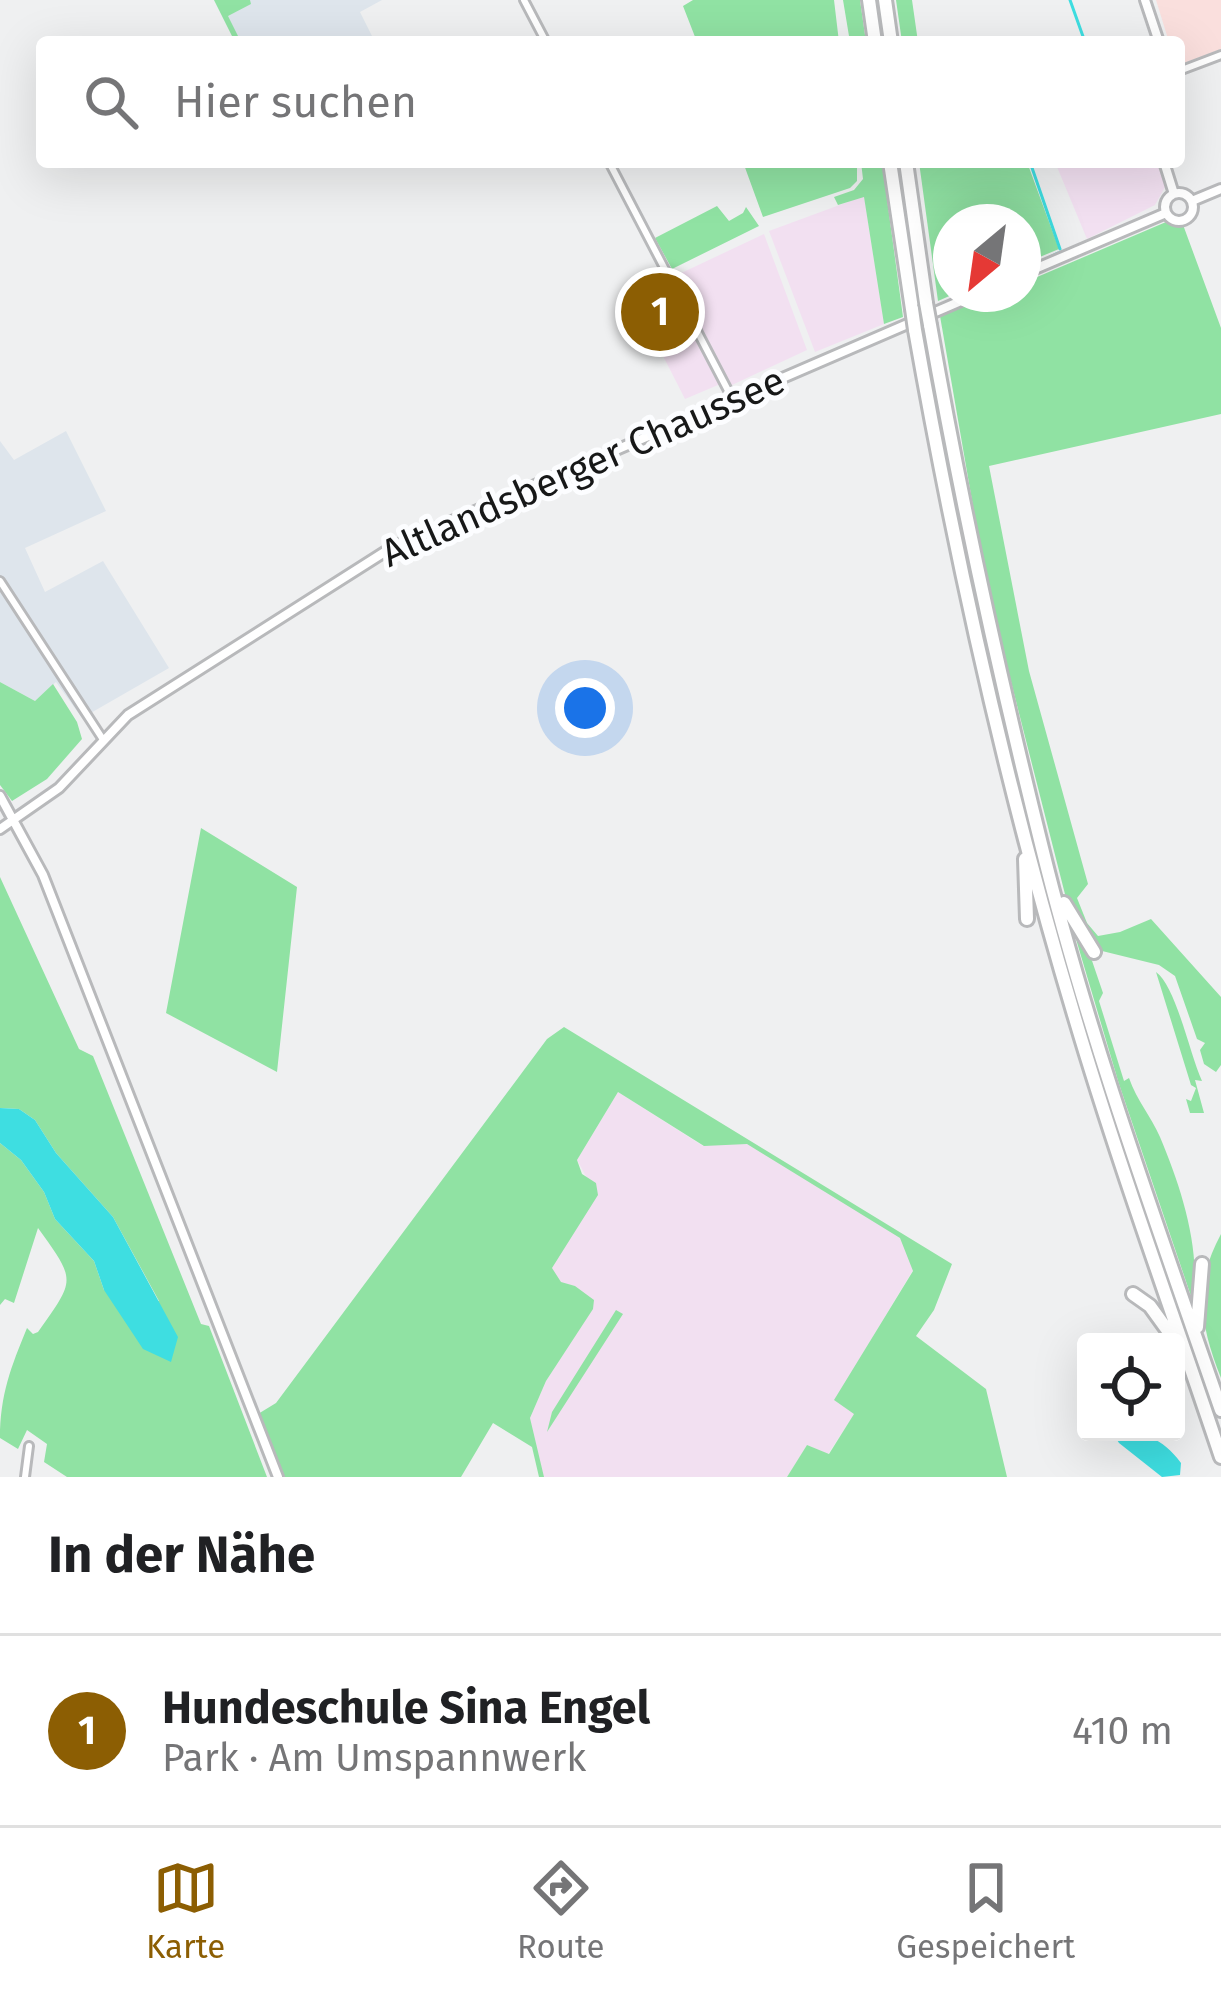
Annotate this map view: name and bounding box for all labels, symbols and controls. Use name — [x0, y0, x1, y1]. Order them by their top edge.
search box — [36, 36, 1185, 168]
icon: search — [78, 69, 144, 135]
text: Hier suchen — [174, 75, 417, 129]
north arrow — [933, 204, 1041, 312]
pin: 1 — [621, 267, 699, 357]
street label: Altlandsberger Chaussee — [374, 357, 792, 577]
your location — [555, 678, 615, 738]
map controls — [1077, 1333, 1185, 1441]
button: locate — [1077, 1333, 1185, 1441]
text: In der Nähe — [48, 1524, 315, 1586]
text: Hundeschule Sina Engel — [162, 1681, 650, 1735]
text: 1 — [78, 1708, 96, 1754]
text: 410 m — [1072, 1708, 1173, 1754]
text: Park · Am Umspannwerk — [162, 1735, 586, 1781]
tab: Karte — [146, 1855, 225, 1967]
tab: Route — [517, 1855, 604, 1967]
tab: Gespeichert — [896, 1855, 1075, 1967]

